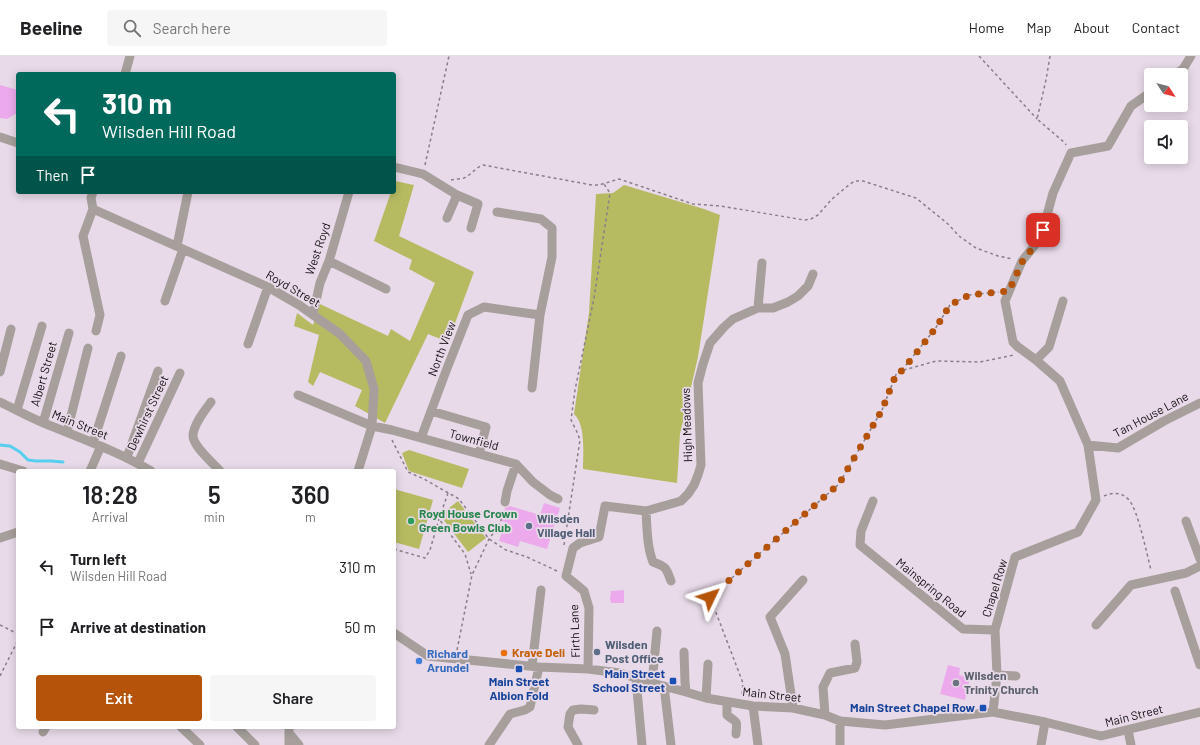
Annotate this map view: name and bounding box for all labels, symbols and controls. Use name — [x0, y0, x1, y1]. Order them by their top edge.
search box — [107, 10, 387, 46]
text: Beeline — [20, 16, 83, 39]
icon: search — [121, 17, 143, 39]
text: Search here — [153, 19, 231, 37]
text: Home — [969, 19, 1005, 36]
text: Map — [1027, 19, 1051, 36]
text: About — [1073, 19, 1110, 36]
text: Contact — [1132, 19, 1180, 36]
north arrow — [1144, 68, 1188, 112]
map controls — [1144, 68, 1188, 164]
text: 310 m — [102, 86, 172, 120]
icon: left — [36, 88, 88, 140]
text: Wilsden Hill Road — [102, 120, 236, 142]
button: sound — [1144, 120, 1188, 164]
icon: arrive — [77, 164, 99, 186]
text: Then — [36, 166, 69, 184]
pin — [1026, 213, 1060, 247]
icon: arrive — [1032, 219, 1054, 241]
street label: West Royd — [302, 221, 333, 277]
street label: Royd Street — [264, 267, 323, 309]
street label: North View — [424, 319, 458, 378]
street label: Albert Street — [27, 340, 59, 408]
street label: Dewhirst Street — [124, 373, 171, 452]
street label: High Meadows — [678, 388, 694, 462]
street label: Tan House Lane — [1111, 389, 1190, 440]
street label: Main Street — [50, 406, 111, 442]
street label: Townfield — [448, 426, 500, 452]
text: 18:28 — [82, 480, 138, 509]
text: 5 — [208, 480, 221, 509]
text: 360 — [291, 480, 330, 509]
place label: Royd House Crown Green Bowls Club — [419, 506, 517, 534]
text: Arrival — [92, 509, 128, 525]
text: min — [204, 509, 225, 525]
text: m — [305, 509, 316, 525]
place label: Wilsden Village Hall — [537, 511, 595, 539]
marker: Royd House Crown Green Bowls Club — [406, 516, 416, 526]
marker: Wilsden Village Hall — [524, 521, 534, 531]
text: Turn left — [70, 550, 126, 568]
street label: Mainspring Road — [894, 555, 969, 620]
icon: left — [36, 556, 58, 578]
street label: Chapel Row — [979, 557, 1010, 619]
text: 310 m — [339, 558, 376, 576]
text: Wilsden Hill Road — [70, 568, 167, 584]
position arrow — [689, 576, 731, 618]
street label: Firth Lane — [566, 604, 582, 658]
icon: arrive — [36, 616, 58, 638]
text: Arrive at destination — [70, 618, 206, 636]
text: 50 m — [344, 618, 376, 636]
place label: Wilsden Post Office — [605, 637, 664, 665]
place label: Krave Deli — [512, 645, 565, 659]
place label: Richard Arundel — [427, 646, 469, 674]
marker: Wilsden Post Office — [592, 647, 602, 657]
marker: Krave Deli — [499, 648, 509, 658]
marker: Richard Arundel — [414, 656, 424, 666]
marker: Main Street Albion Fold — [514, 664, 524, 674]
place label: Main Street School Street — [593, 666, 665, 694]
place label: Wilsden Trinity Church — [964, 668, 1038, 696]
place label: Main Street Albion Fold — [489, 674, 550, 702]
button: Exit — [36, 675, 202, 721]
button: Share — [210, 675, 376, 721]
marker: Main Street School Street — [668, 676, 678, 686]
marker: Wilsden Trinity Church — [951, 678, 961, 688]
street label: Main Street — [742, 684, 802, 704]
place label: Main Street Chapel Row — [850, 700, 976, 714]
street label: Main Street — [1103, 701, 1164, 729]
marker: Main Street Chapel Row — [978, 703, 988, 713]

